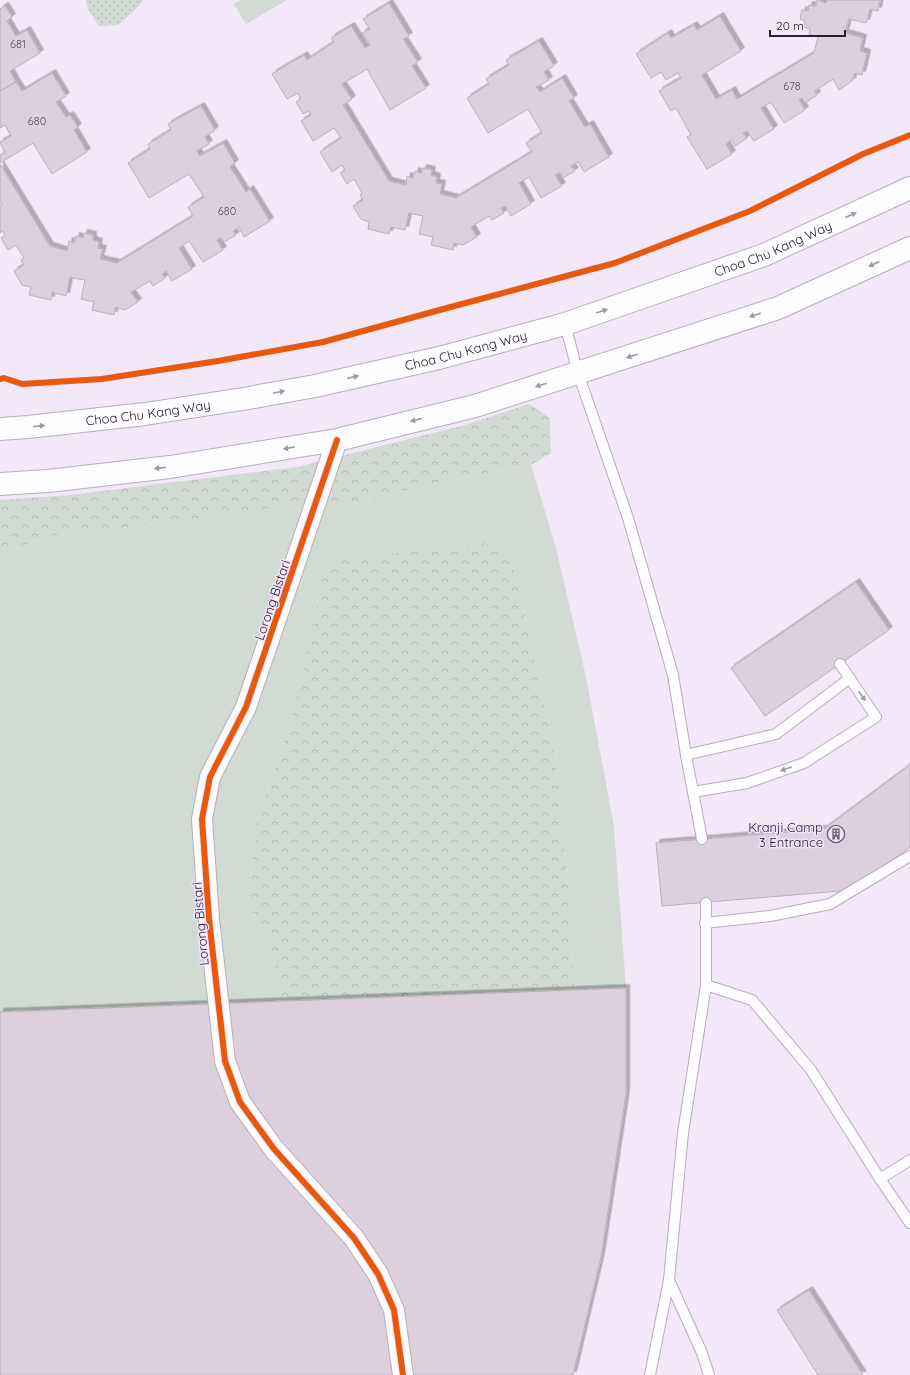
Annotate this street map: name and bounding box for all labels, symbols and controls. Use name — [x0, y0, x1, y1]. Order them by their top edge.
scale bar — [770, 12, 845, 38]
text: 20 m — [776, 18, 804, 33]
house number: 681 — [10, 37, 26, 51]
house number: 678 — [783, 79, 801, 93]
house number: 680 — [28, 114, 46, 128]
house number: 680 — [218, 204, 236, 218]
one-way arrow — [845, 212, 856, 218]
street label: Choa Chu Kang Way — [712, 217, 834, 280]
one-way arrow — [869, 261, 880, 267]
one-way arrow — [597, 308, 609, 314]
one-way arrow — [749, 313, 761, 319]
street label: Choa Chu Kang Way — [403, 327, 529, 374]
one-way arrow — [625, 353, 637, 359]
one-way arrow — [347, 373, 359, 379]
one-way arrow — [534, 382, 546, 388]
one-way arrow — [273, 389, 285, 395]
street label: Choa Chu Kang Way — [85, 396, 211, 429]
one-way arrow — [409, 418, 422, 424]
one-way arrow — [33, 422, 45, 429]
one-way arrow — [283, 445, 295, 451]
one-way arrow — [154, 465, 166, 471]
street label: Lorong Bistari — [251, 558, 293, 642]
one-way arrow — [858, 691, 866, 701]
one-way arrow — [779, 767, 791, 773]
place label: Kranji Camp 3 Entrance — [748, 819, 823, 850]
building icon: Kranji Camp 3 Entrance — [826, 824, 846, 844]
street label: Lorong Bistari — [188, 881, 212, 967]

